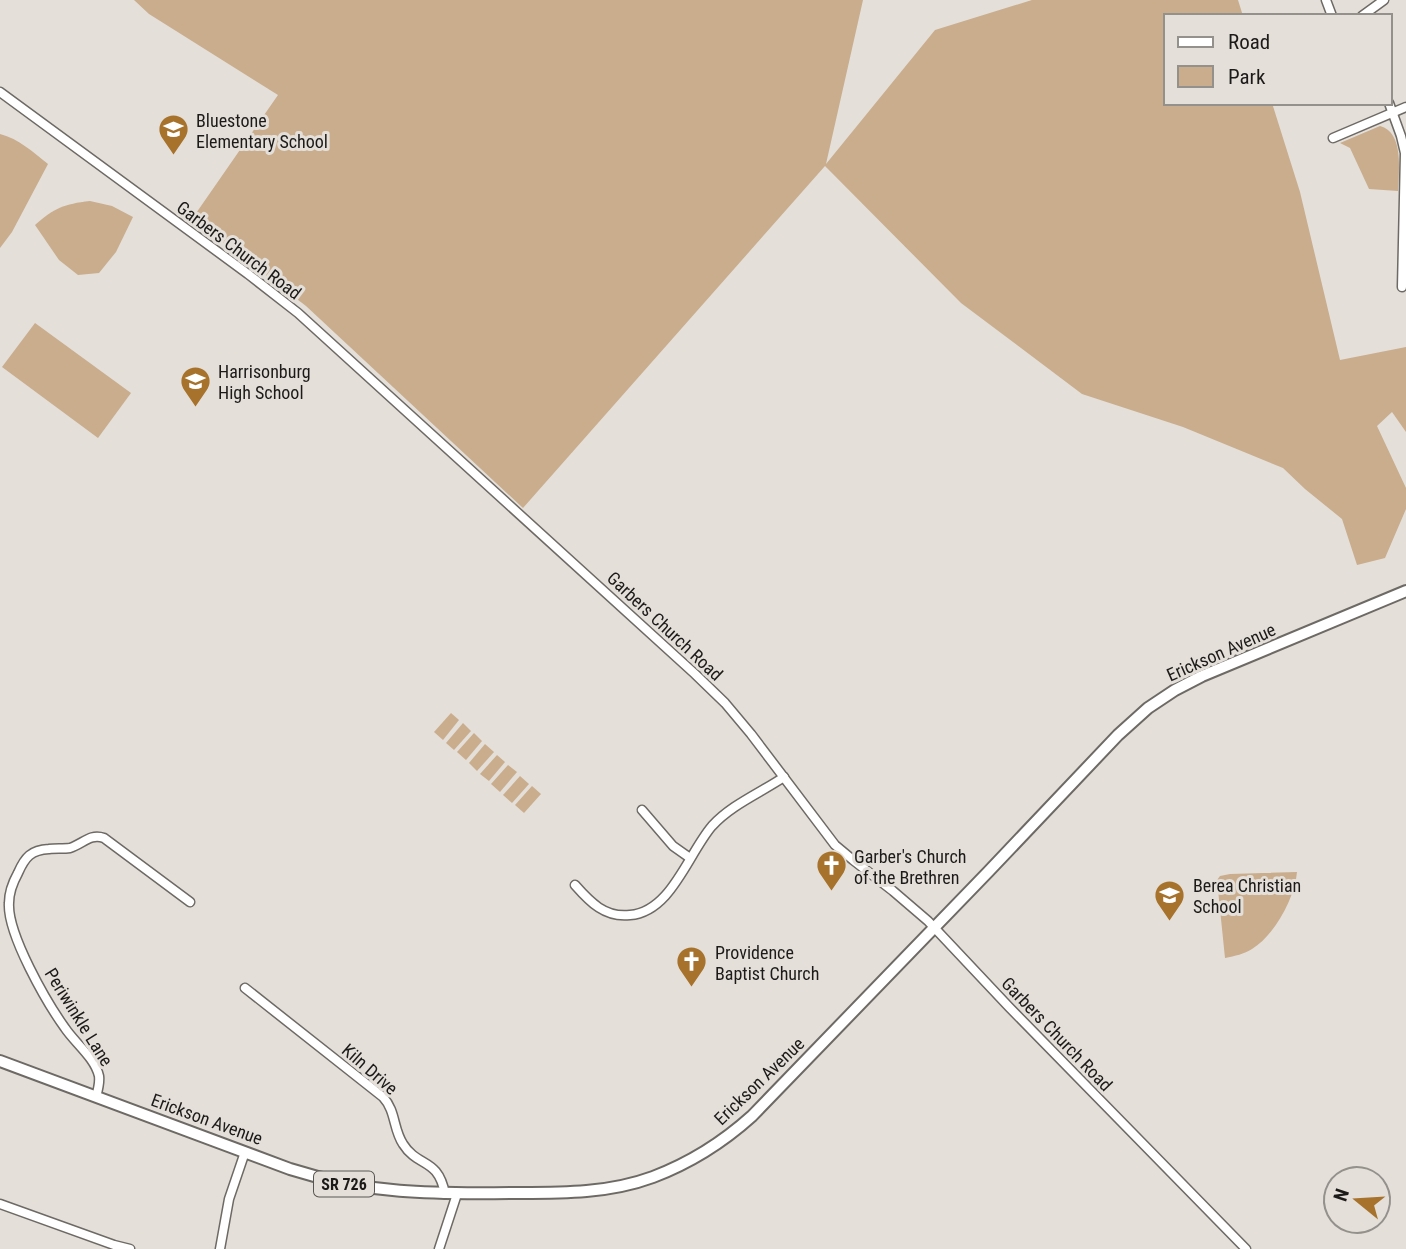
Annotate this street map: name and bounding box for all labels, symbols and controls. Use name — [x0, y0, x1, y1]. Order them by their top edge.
legend — [1164, 14, 1392, 105]
text: Road — [1228, 30, 1270, 54]
text: Park — [1228, 65, 1266, 89]
place label: Bluestone Elementary School — [196, 110, 328, 152]
school or university icon: Bluestone Elementary School — [156, 113, 190, 157]
street label: Garbers Church Road — [173, 196, 305, 304]
place label: Harrisonburg High School — [218, 361, 311, 403]
school or university icon: Harrisonburg High School — [178, 364, 212, 408]
street label: Garbers Church Road — [603, 567, 727, 685]
street label: Erickson Avenue — [1163, 619, 1279, 685]
place label: Garber's Church of the Brethren — [854, 846, 966, 888]
church icon: Garber's Church of the Brethren — [814, 849, 848, 893]
place label: Berea Christian School — [1193, 875, 1301, 917]
school or university icon: Berea Christian School — [1153, 878, 1187, 922]
place label: Providence Baptist Church — [715, 942, 819, 984]
church icon: Providence Baptist Church — [675, 945, 709, 989]
street label: Periwinkle Lane — [41, 964, 117, 1070]
street label: Garbers Church Road — [997, 973, 1117, 1095]
street label: Erickson Avenue — [710, 1033, 808, 1129]
street label: Kiln Drive — [338, 1039, 402, 1099]
street label: Erickson Avenue — [148, 1089, 266, 1149]
north arrow — [1322, 1165, 1392, 1235]
road number: SR 726 — [314, 1172, 374, 1196]
text: N — [1329, 1186, 1354, 1204]

